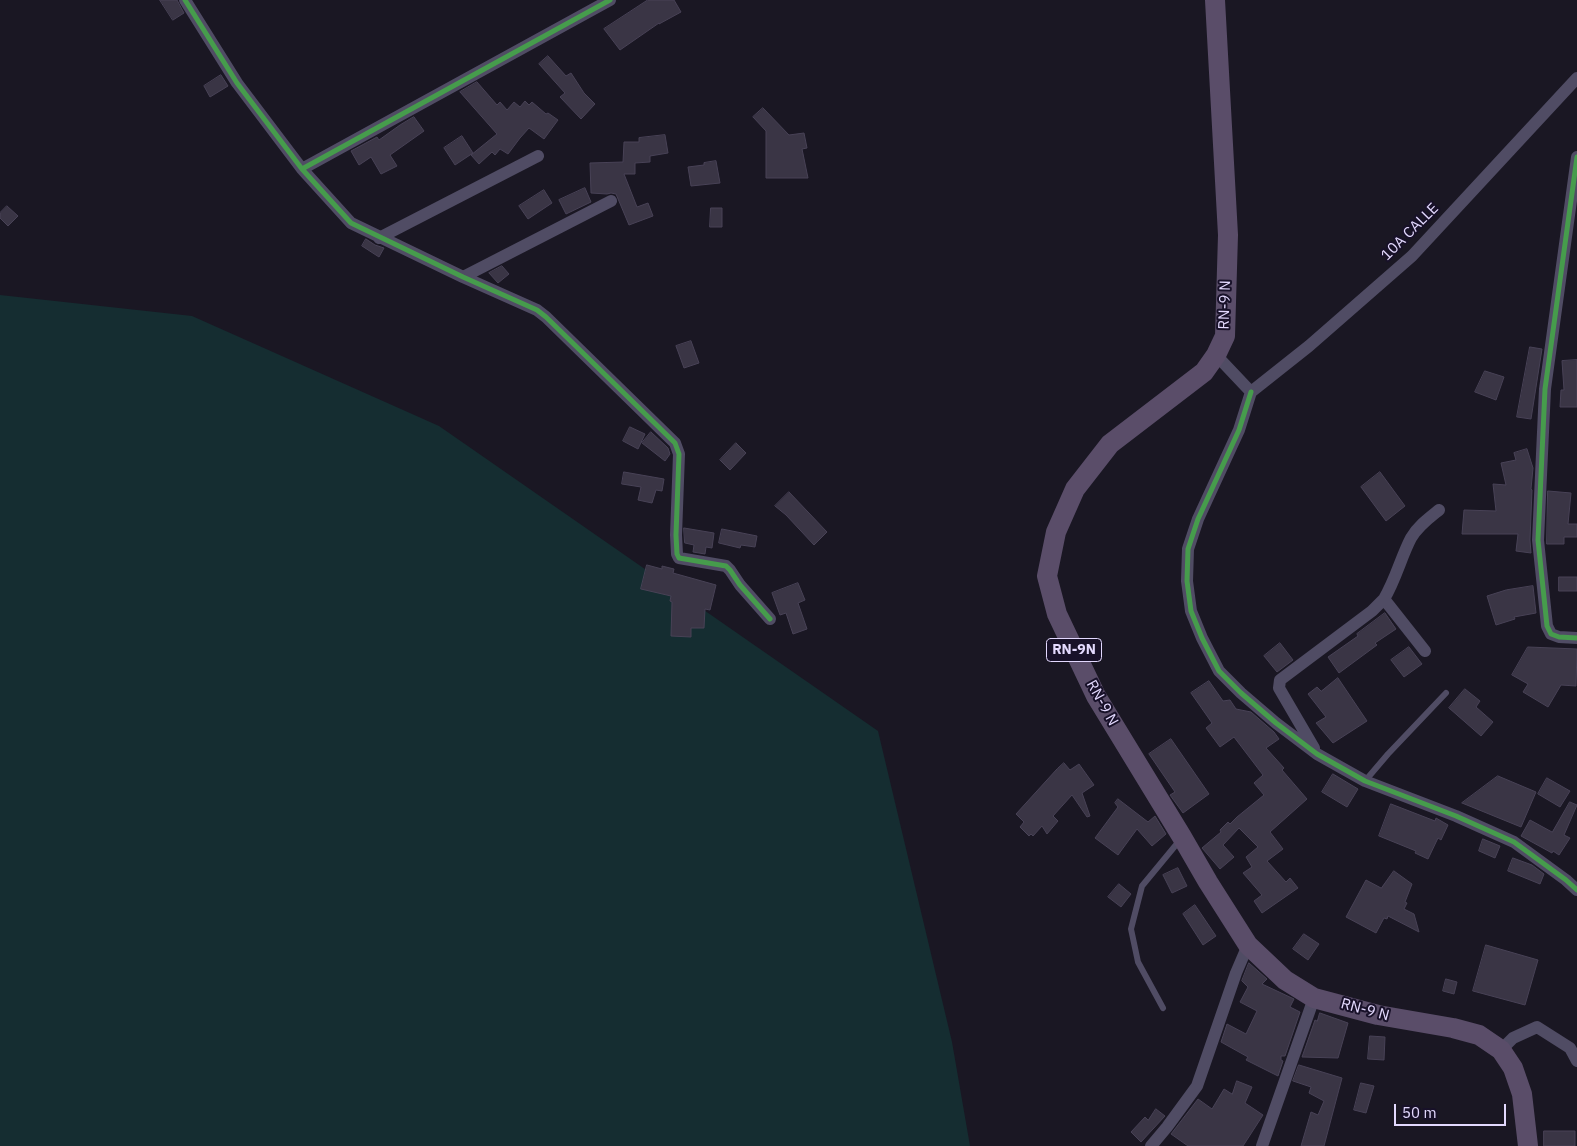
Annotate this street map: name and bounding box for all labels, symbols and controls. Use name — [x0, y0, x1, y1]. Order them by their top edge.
street label: 10A CALLE — [1378, 200, 1442, 264]
street label: RN-9 N — [1215, 280, 1235, 330]
road number: RN-9N — [1046, 638, 1102, 662]
street label: RN-9 N — [1082, 677, 1122, 729]
street label: RN-9 N — [1339, 995, 1391, 1025]
scale bar — [1397, 1094, 1510, 1126]
text: 50 m — [1402, 1103, 1437, 1122]

